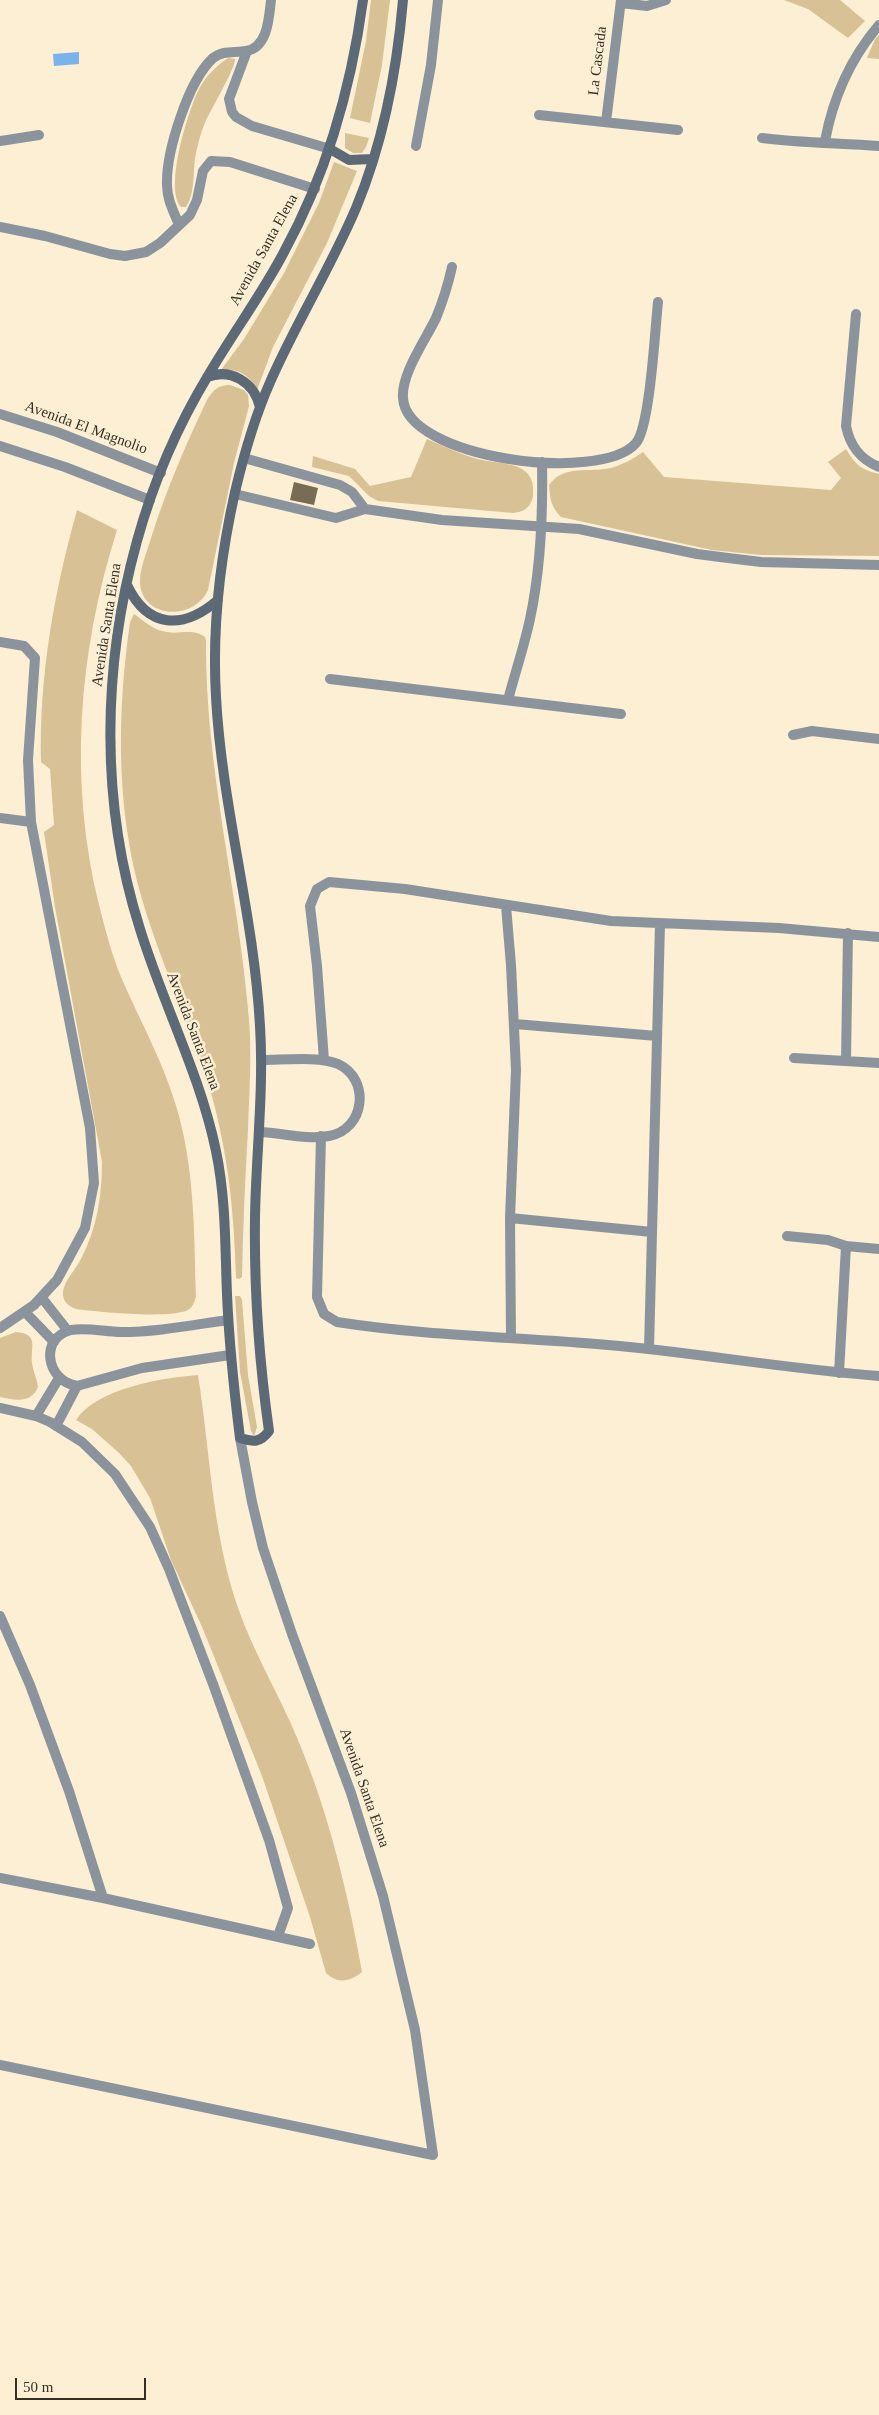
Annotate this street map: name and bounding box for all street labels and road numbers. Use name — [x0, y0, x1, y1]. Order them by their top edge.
street label: La Cascada — [585, 25, 611, 97]
street label: Avenida Santa Elena — [226, 191, 302, 309]
street label: Avenida El Magnolio — [22, 398, 150, 458]
street label: Avenida Santa Elena — [88, 562, 126, 688]
street label: Avenida Santa Elena — [162, 970, 224, 1092]
street label: Avenida Santa Elena — [335, 1726, 393, 1850]

